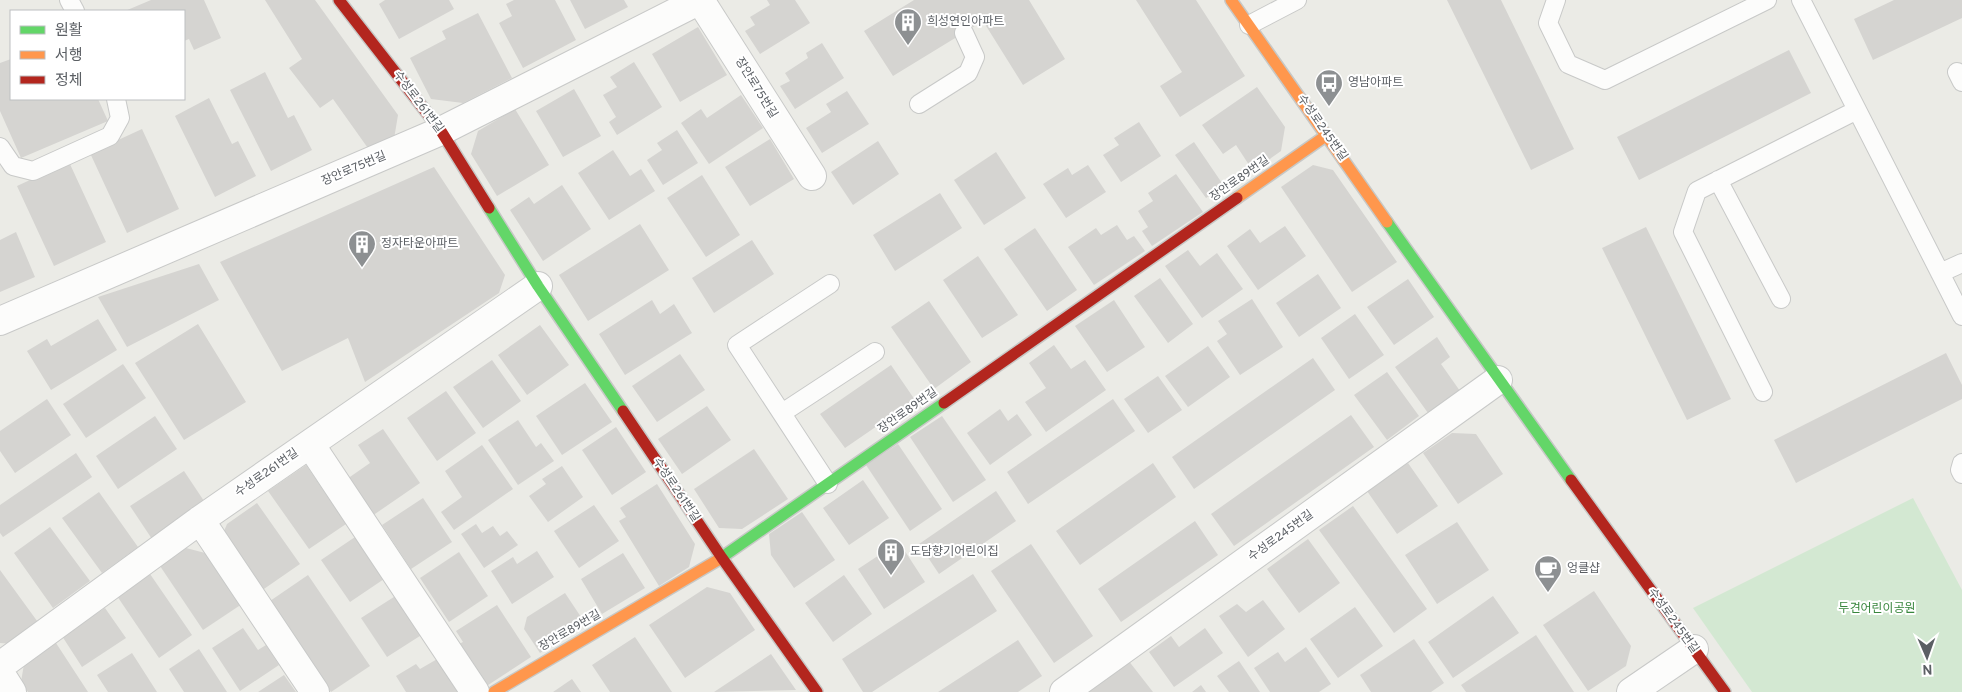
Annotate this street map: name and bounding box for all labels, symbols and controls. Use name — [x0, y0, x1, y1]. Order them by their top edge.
building icon: 희성연인아파트 — [893, 7, 923, 46]
legend — [10, 10, 185, 100]
place label: 희성연인아파트 — [927, 14, 1004, 30]
text: 원활 — [55, 22, 83, 41]
text: 서행 — [55, 47, 83, 66]
street label: 장안로75번길 — [731, 55, 781, 121]
street label: 수성로261번길 — [389, 68, 447, 136]
bus stop icon: 영남아파트 — [1314, 68, 1344, 107]
text: 정체 — [55, 72, 83, 91]
place label: 영남아파트 — [1348, 75, 1403, 91]
street label: 수성로245번길 — [1293, 92, 1351, 164]
street label: 장안로75번길 — [319, 148, 389, 190]
street label: 장안로89번길 — [1207, 153, 1273, 205]
building icon: 정자타운아파트 — [347, 229, 377, 268]
place label: 정자타운아파트 — [381, 236, 458, 252]
street label: 장안로89번길 — [875, 385, 941, 437]
street label: 수성로261번길 — [232, 445, 302, 501]
street label: 수성로261번길 — [649, 455, 703, 525]
street label: 수성로245번길 — [1245, 507, 1317, 565]
building icon: 도담향기어린이집 — [876, 537, 906, 576]
place label: 도담향기어린이집 — [910, 544, 998, 560]
cafe icon: 엉클샵 — [1533, 554, 1563, 593]
place label: 엉클샵 — [1567, 561, 1600, 577]
street label: 수성로245번길 — [1644, 585, 1702, 657]
park label: 두견어린이공원 — [1838, 601, 1916, 617]
street label: 장안로89번길 — [536, 607, 604, 655]
north arrow — [1902, 632, 1952, 682]
text: N — [1922, 660, 1933, 677]

